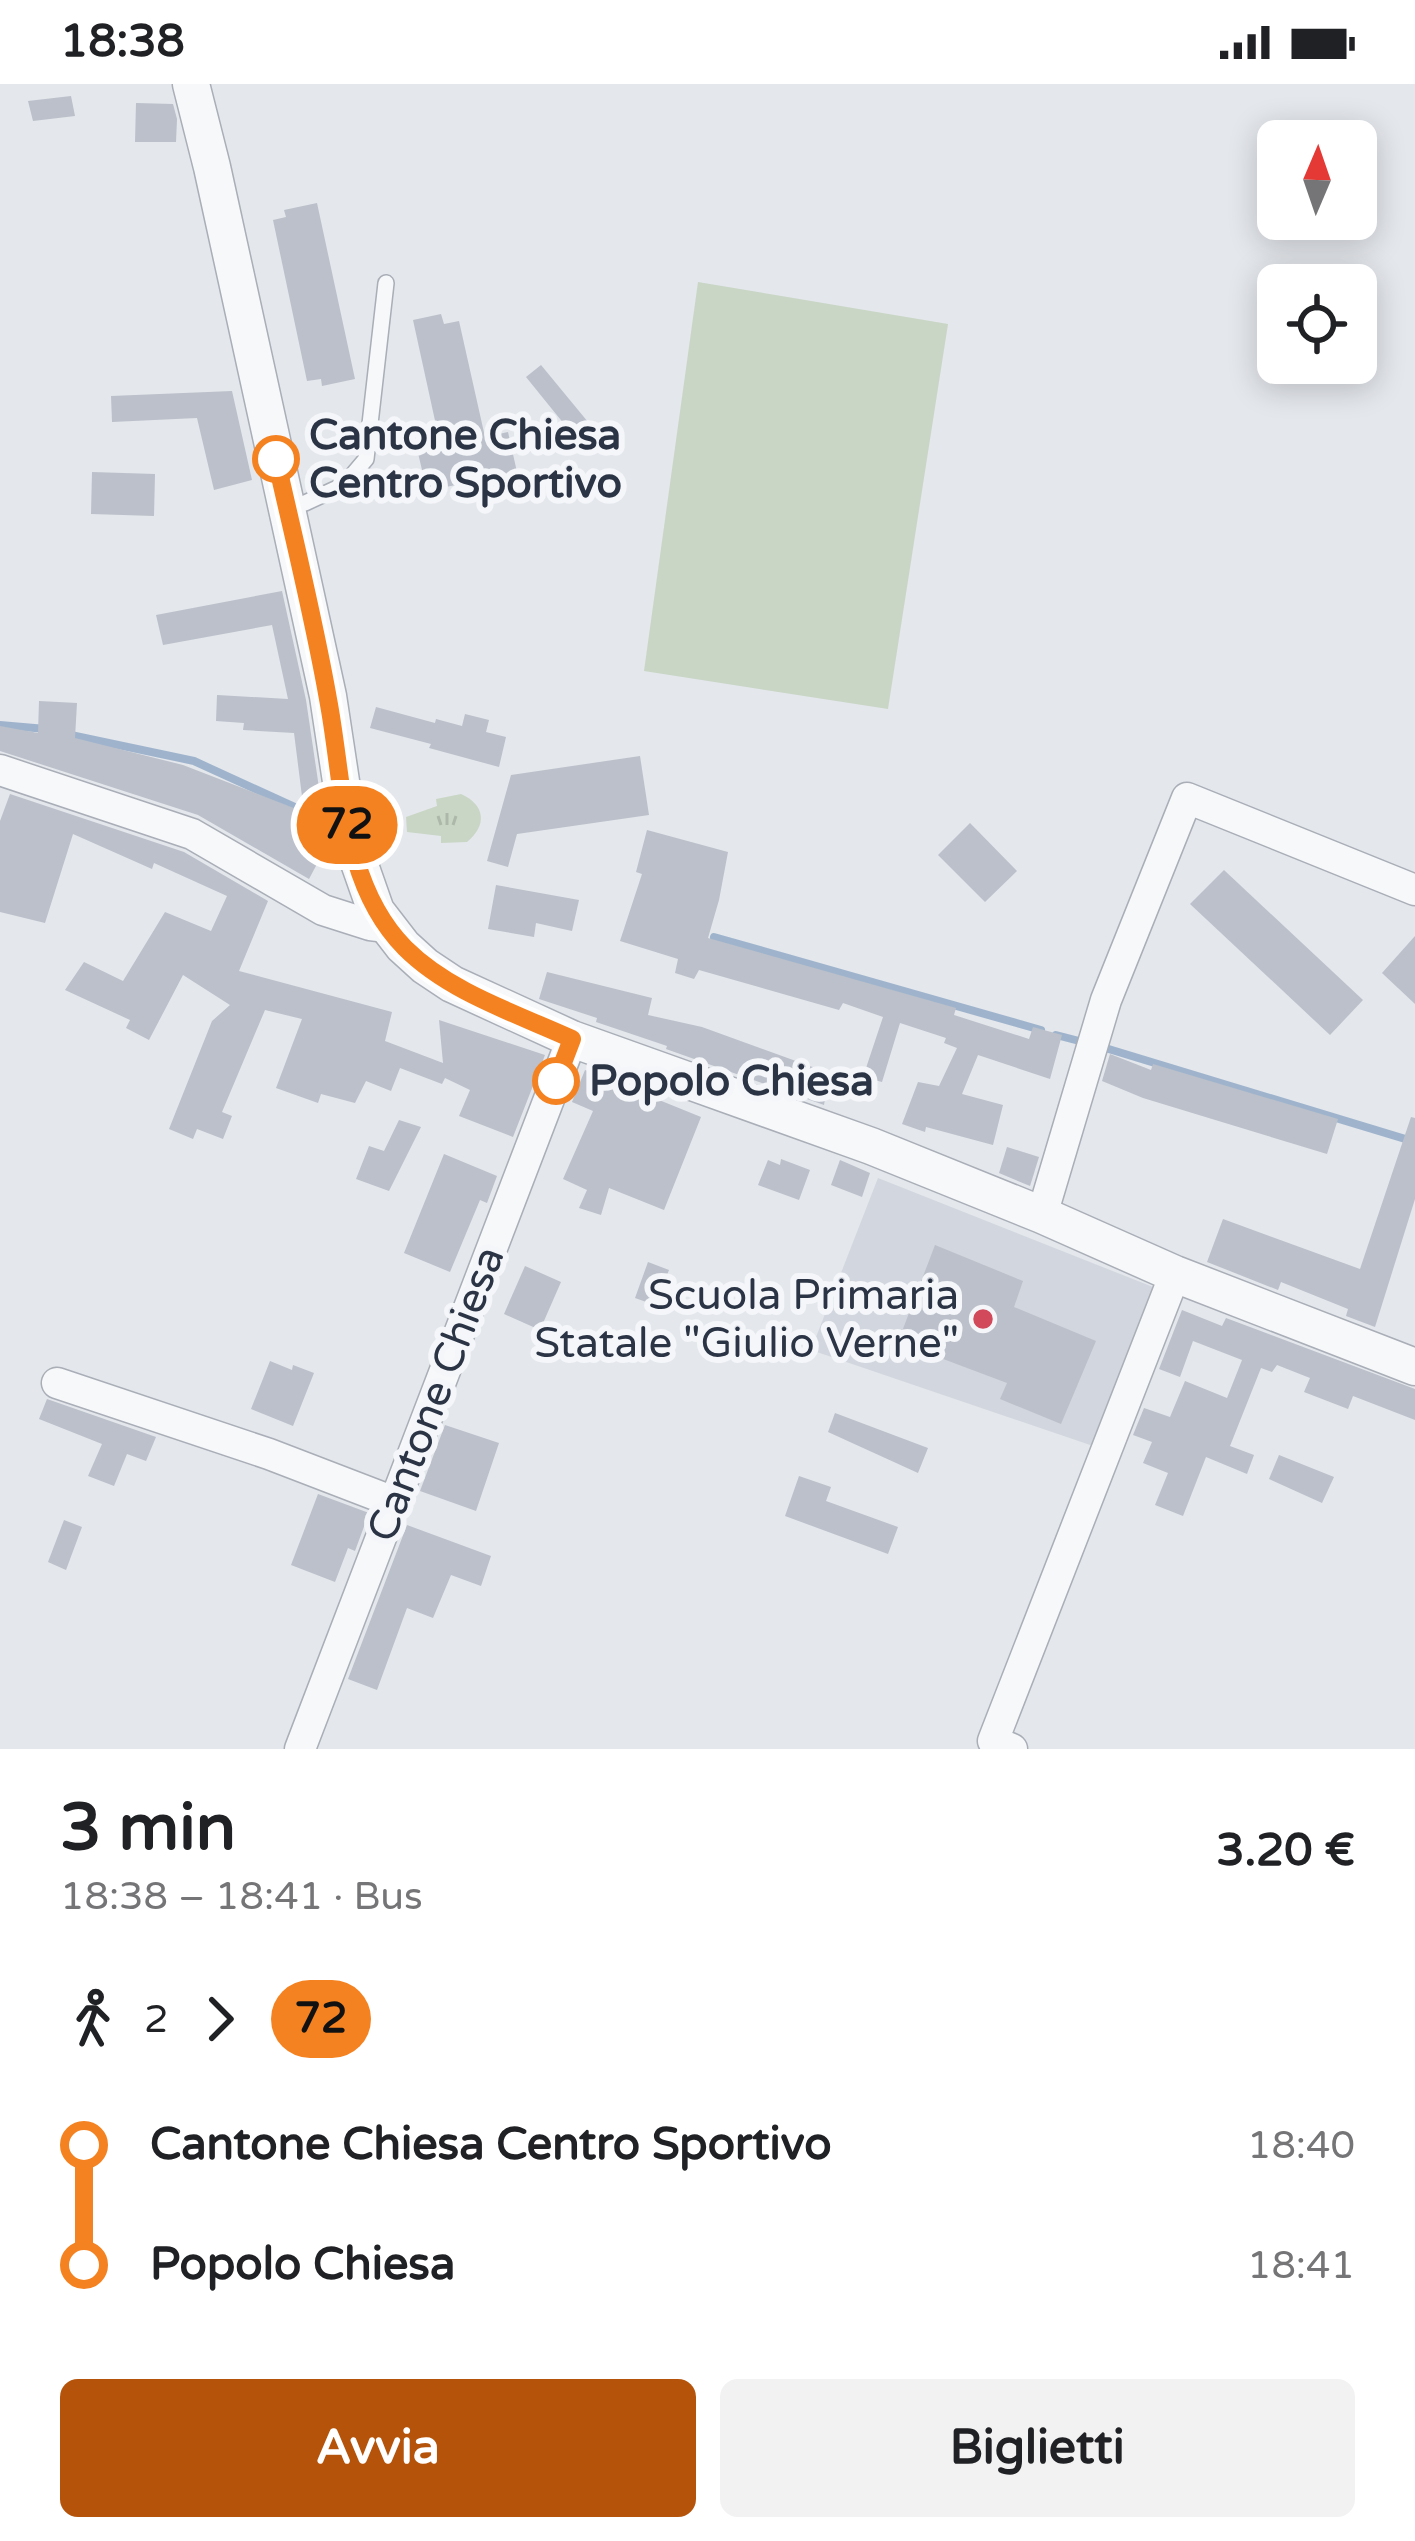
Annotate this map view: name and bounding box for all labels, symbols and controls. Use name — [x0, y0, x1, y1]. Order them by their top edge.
text: 18:38 — [60, 15, 185, 69]
north arrow — [1257, 120, 1377, 240]
map controls — [1257, 120, 1377, 384]
button: locate — [1257, 264, 1377, 384]
place label: Cantone Chiesa Centro Sportivo — [309, 410, 622, 509]
marker: Cantone Chiesa Centro Sportivo — [254, 437, 298, 481]
line badge: 72 — [293, 786, 401, 864]
text: 72 — [321, 799, 373, 850]
place label: Popolo Chiesa — [589, 1056, 874, 1107]
marker: Popolo Chiesa — [534, 1059, 578, 1103]
street label: Cantone Chiesa — [356, 1239, 516, 1549]
place label: Scuola Primaria Statale "Giulio Verne" — [534, 1270, 959, 1369]
marker: Scuola Primaria Statale "Giulio Verne" — [970, 1306, 996, 1332]
text: 3 min — [60, 1788, 236, 1868]
text: 3.20 € — [1216, 1824, 1355, 1878]
text: 18:38 – 18:41 · Bus — [60, 1873, 423, 1920]
icon: walk — [60, 1986, 126, 2052]
icon: forward — [187, 1986, 253, 2052]
text: 72 — [295, 1993, 347, 2044]
text: 2 — [144, 1996, 169, 2043]
text: Cantone Chiesa Centro Sportivo — [150, 2118, 832, 2172]
text: 18:40 — [1247, 2122, 1355, 2169]
text: Popolo Chiesa — [150, 2238, 455, 2292]
text: 18:41 — [1247, 2242, 1355, 2289]
button: Avvia — [60, 2379, 696, 2517]
button: Biglietti — [720, 2379, 1355, 2517]

